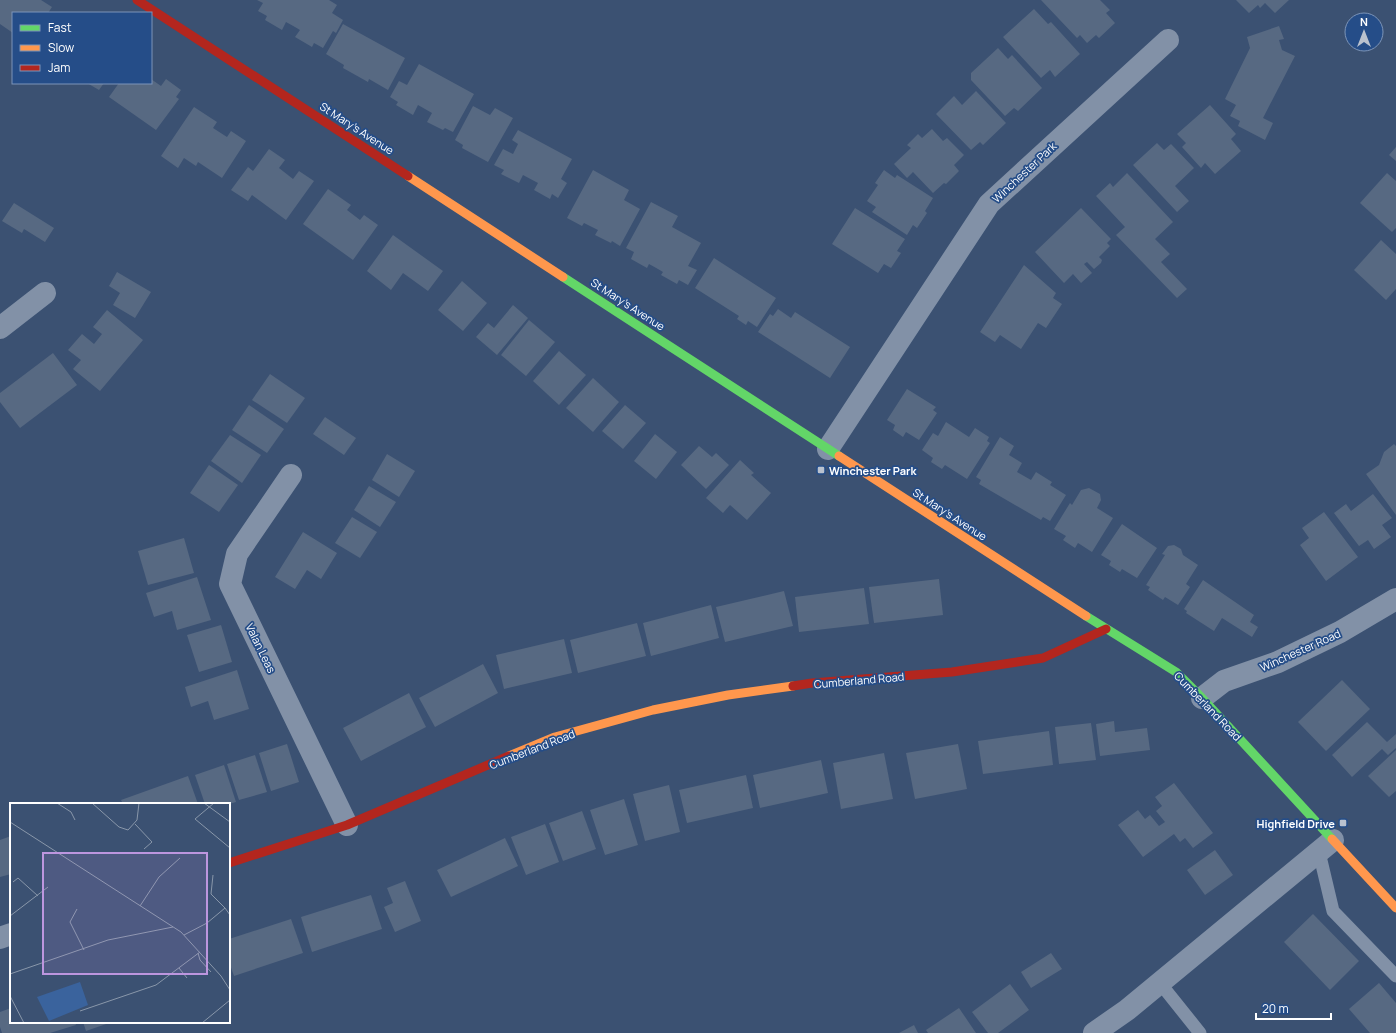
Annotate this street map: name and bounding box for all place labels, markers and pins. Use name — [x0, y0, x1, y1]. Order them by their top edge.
place label: Winchester Park — [829, 463, 917, 478]
marker: Winchester Park — [816, 465, 826, 475]
place label: Highfield Drive — [1257, 816, 1335, 831]
marker: Highfield Drive — [1338, 818, 1348, 828]

